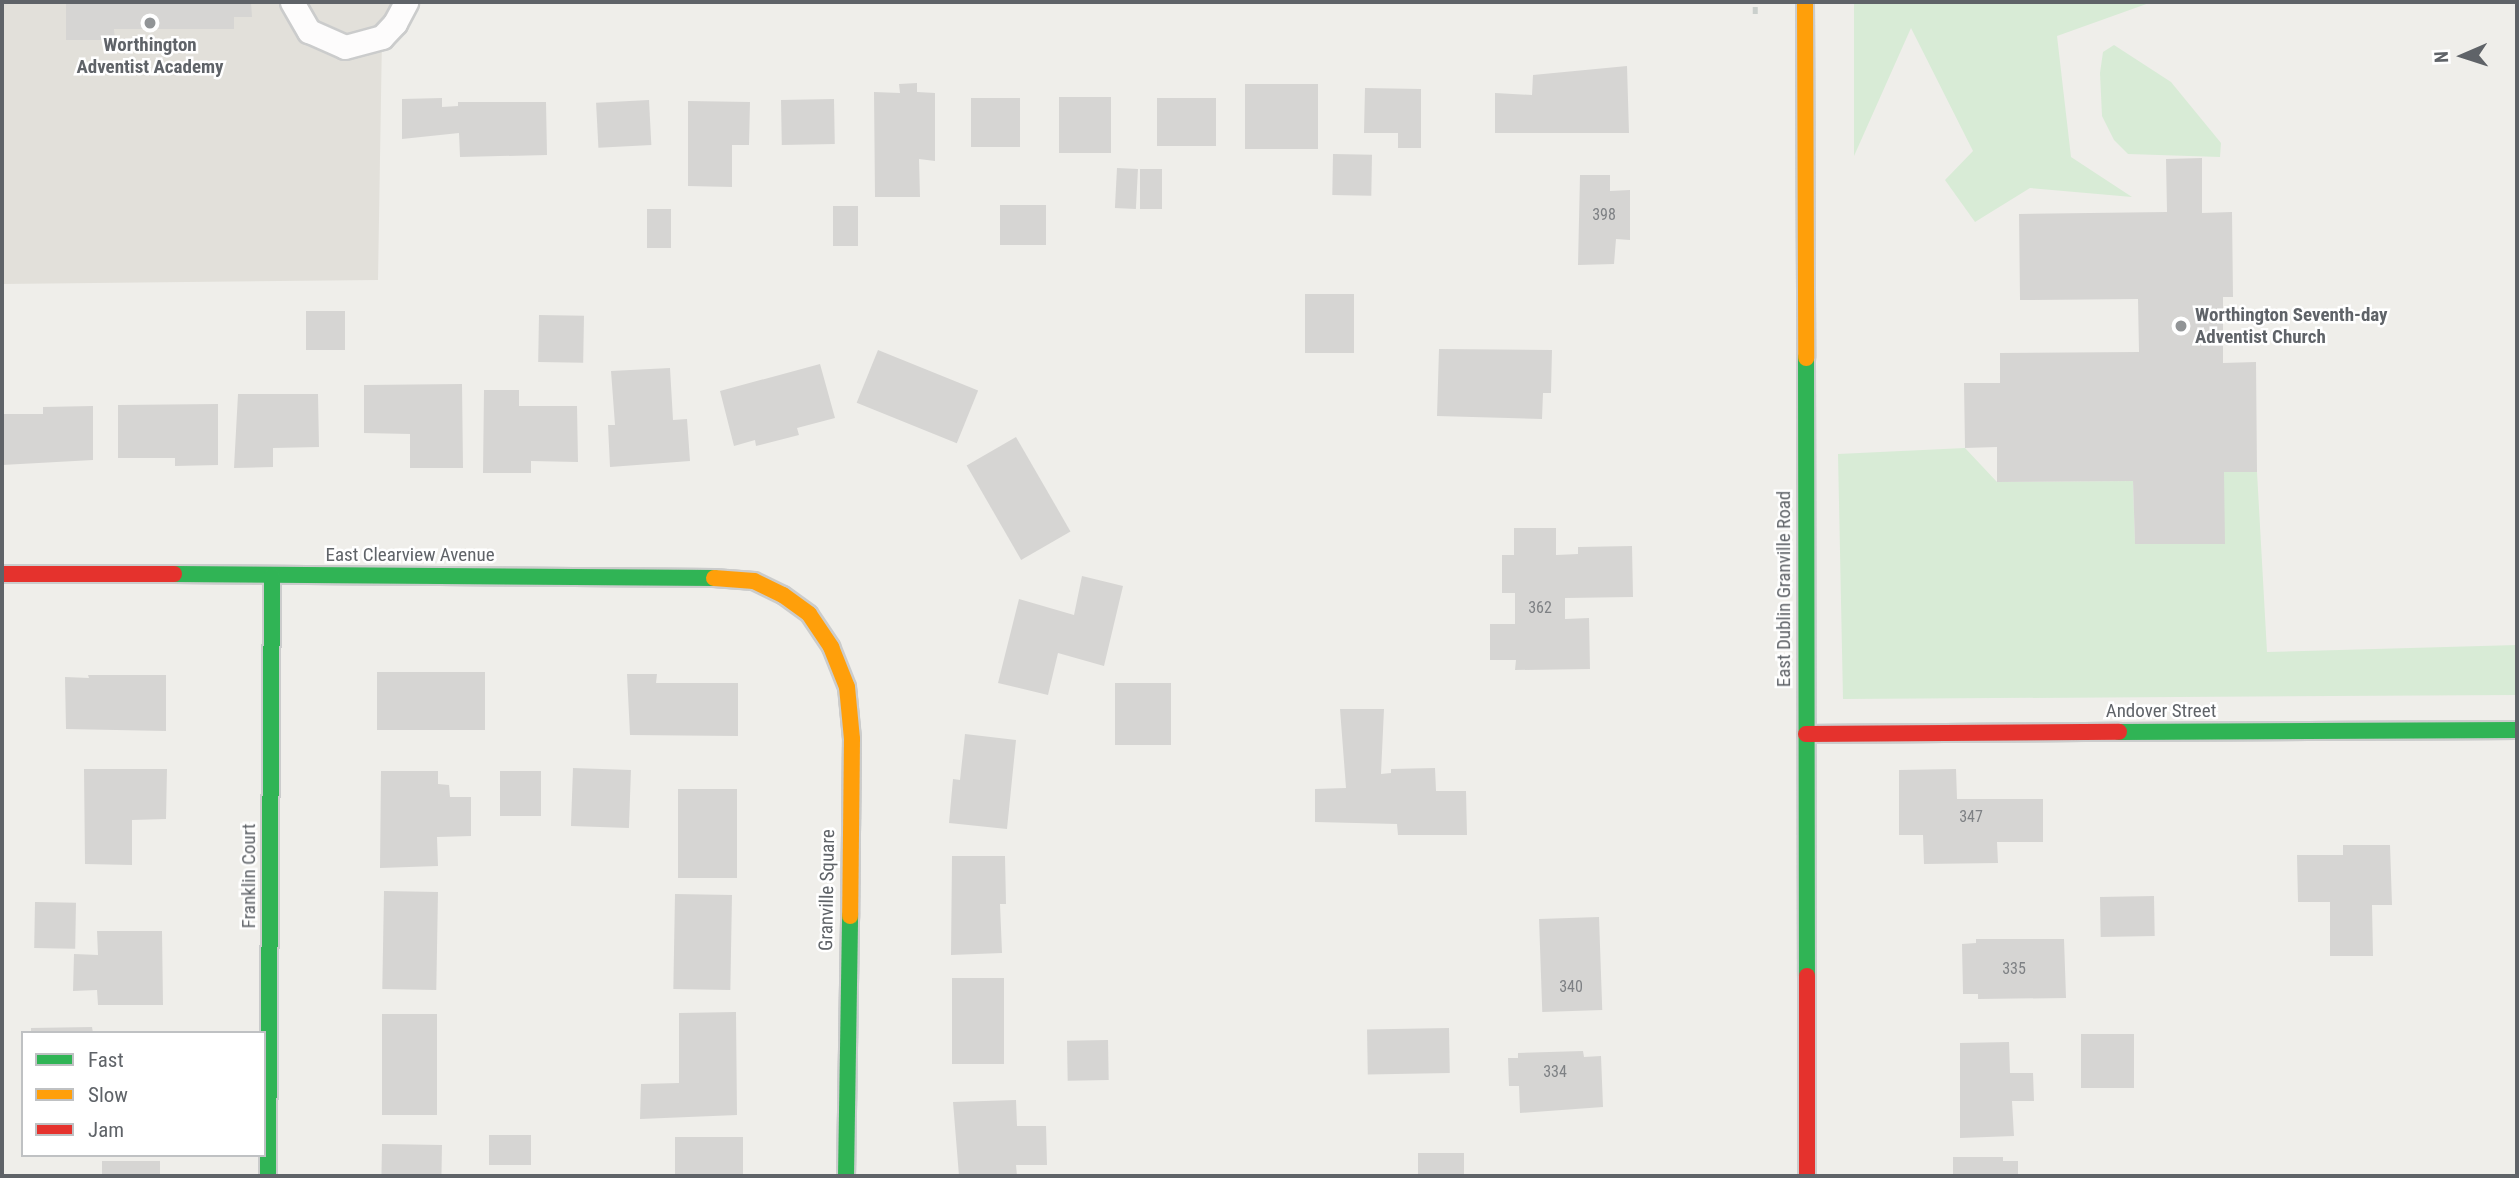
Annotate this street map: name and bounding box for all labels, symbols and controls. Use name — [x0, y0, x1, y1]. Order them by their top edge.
marker: Worthington Adventist Academy — [142, 15, 158, 31]
north arrow — [2428, 21, 2498, 91]
place label: Worthington Adventist Academy — [76, 34, 224, 78]
text: N — [2430, 51, 2453, 64]
house number: 398 — [1592, 205, 1616, 225]
place label: Worthington Seventh-day Adventist Church — [2195, 304, 2388, 348]
marker: Worthington Seventh-day Adventist Church — [2173, 318, 2189, 334]
street label: East Dublin Granville Road — [1773, 491, 1795, 687]
street label: East Clearview Avenue — [325, 544, 495, 566]
house number: 362 — [1528, 598, 1552, 618]
street label: Andover Street — [2106, 700, 2216, 722]
house number: 347 — [1959, 807, 1983, 827]
street label: Franklin Court — [238, 824, 260, 928]
street label: Granville Square — [815, 829, 839, 951]
house number: 335 — [2002, 959, 2026, 979]
house number: 340 — [1559, 977, 1583, 997]
legend — [21, 1031, 266, 1157]
text: Fast — [88, 1048, 124, 1072]
house number: 334 — [1543, 1062, 1567, 1082]
text: Slow — [88, 1083, 128, 1107]
text: Jam — [88, 1118, 124, 1142]

